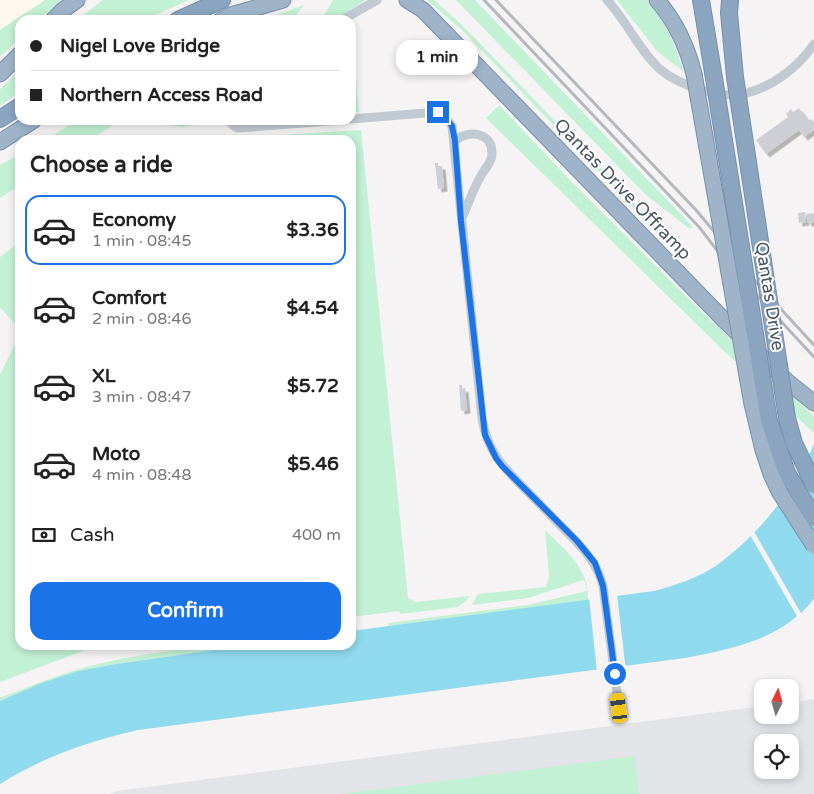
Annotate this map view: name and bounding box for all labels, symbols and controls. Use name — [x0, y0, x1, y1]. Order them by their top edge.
text: Nigel Love Bridge — [60, 35, 220, 57]
callout: 1 min — [397, 39, 479, 74]
text: 1 min — [416, 47, 458, 67]
text: Northern Access Road — [60, 84, 263, 106]
route end — [427, 101, 449, 123]
street label: Qantas Drive Offramp — [550, 114, 696, 264]
text: Choose a ride — [30, 152, 173, 178]
icon: car — [32, 208, 77, 253]
text: Economy — [92, 209, 176, 231]
text: $3.36 — [287, 219, 339, 241]
text: 1 min · 08:45 — [92, 231, 191, 251]
street label: Qantas Drive — [751, 240, 789, 352]
icon: car — [32, 286, 77, 331]
text: Comfort — [92, 287, 166, 309]
text: $4.54 — [287, 297, 339, 319]
text: 2 min · 08:46 — [92, 309, 191, 329]
icon: car — [32, 364, 77, 409]
text: XL — [92, 365, 116, 387]
text: $5.72 — [287, 375, 339, 397]
text: 3 min · 08:47 — [92, 387, 191, 407]
icon: car — [32, 442, 77, 487]
text: Moto — [92, 443, 140, 465]
text: $5.46 — [287, 453, 339, 475]
text: 4 min · 08:48 — [92, 465, 191, 485]
icon: cash — [30, 521, 58, 549]
text: Cash — [70, 524, 115, 546]
text: 400 m — [292, 525, 341, 545]
button: Confirm — [30, 582, 341, 640]
route start — [604, 663, 626, 685]
north arrow — [754, 679, 799, 724]
map controls — [754, 679, 799, 779]
car — [609, 692, 628, 724]
button: locate — [754, 734, 799, 779]

